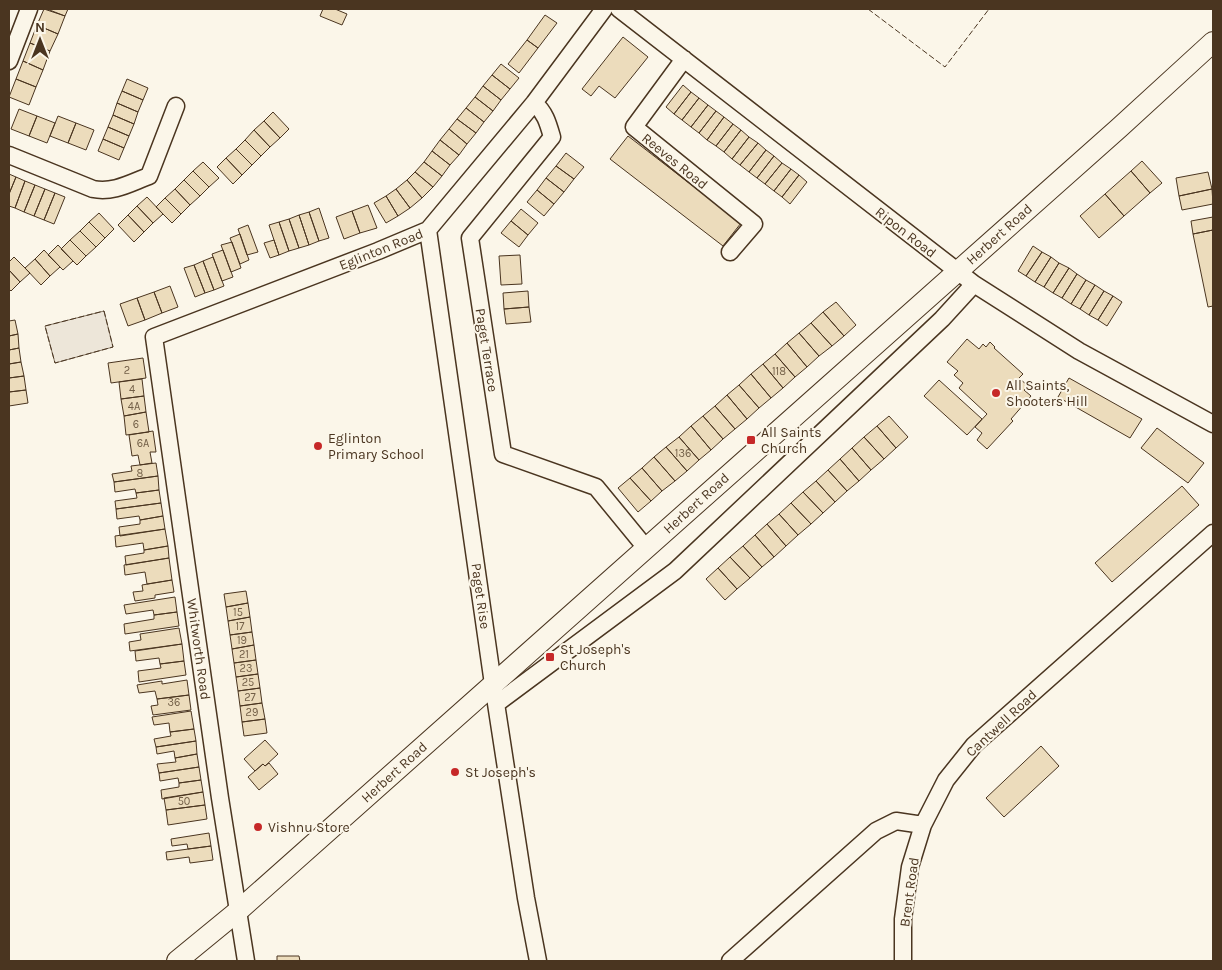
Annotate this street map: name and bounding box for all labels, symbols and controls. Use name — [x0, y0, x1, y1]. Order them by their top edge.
north arrow — [15, 15, 65, 65]
text: N — [35, 19, 45, 36]
street label: Reeves Road — [638, 130, 711, 193]
street label: Herbert Road — [963, 200, 1036, 268]
street label: Ripon Road — [872, 203, 940, 261]
street label: Eglinton Road — [337, 225, 426, 274]
street label: Paget Terrace — [471, 307, 502, 393]
house number: 2 — [124, 364, 130, 377]
house number: 118 — [772, 365, 786, 378]
place label: All Saints, Shooters Hill — [1006, 377, 1088, 410]
house number: 4 — [129, 383, 135, 396]
marker: All Saints, Shooters Hill — [990, 387, 1002, 399]
house number: 4A — [128, 400, 141, 413]
house number: 6 — [133, 418, 139, 431]
place label: All Saints Church — [761, 424, 822, 457]
place label: Eglinton Primary School — [328, 430, 424, 463]
marker: All Saints Church — [745, 434, 757, 446]
house number: 6A — [137, 437, 150, 450]
marker: Eglinton Primary School — [312, 440, 324, 452]
house number: 136 — [675, 447, 691, 460]
house number: 8 — [137, 467, 144, 480]
street label: Herbert Road — [660, 469, 733, 537]
street label: Paget Rise — [467, 562, 494, 630]
street label: Whitworth Road — [183, 597, 214, 701]
house number: 15 — [233, 606, 243, 619]
house number: 17 — [236, 620, 244, 633]
house number: 19 — [237, 634, 247, 647]
place label: St Joseph's Church — [560, 641, 631, 674]
house number: 21 — [239, 648, 249, 661]
marker: St Joseph's Church — [544, 651, 556, 663]
house number: 23 — [240, 662, 252, 675]
house number: 25 — [242, 676, 254, 689]
street label: Cantwell Road — [962, 686, 1040, 761]
house number: 27 — [244, 691, 256, 704]
house number: 36 — [168, 696, 180, 709]
house number: 29 — [246, 706, 258, 719]
street label: Herbert Road — [358, 738, 431, 806]
place label: St Joseph's — [465, 764, 536, 781]
marker: St Joseph's — [449, 766, 461, 778]
house number: 50 — [178, 795, 190, 808]
place label: Vishnu Store — [268, 819, 350, 836]
marker: Vishnu Store — [252, 821, 264, 833]
street label: Brent Road — [896, 856, 923, 928]

